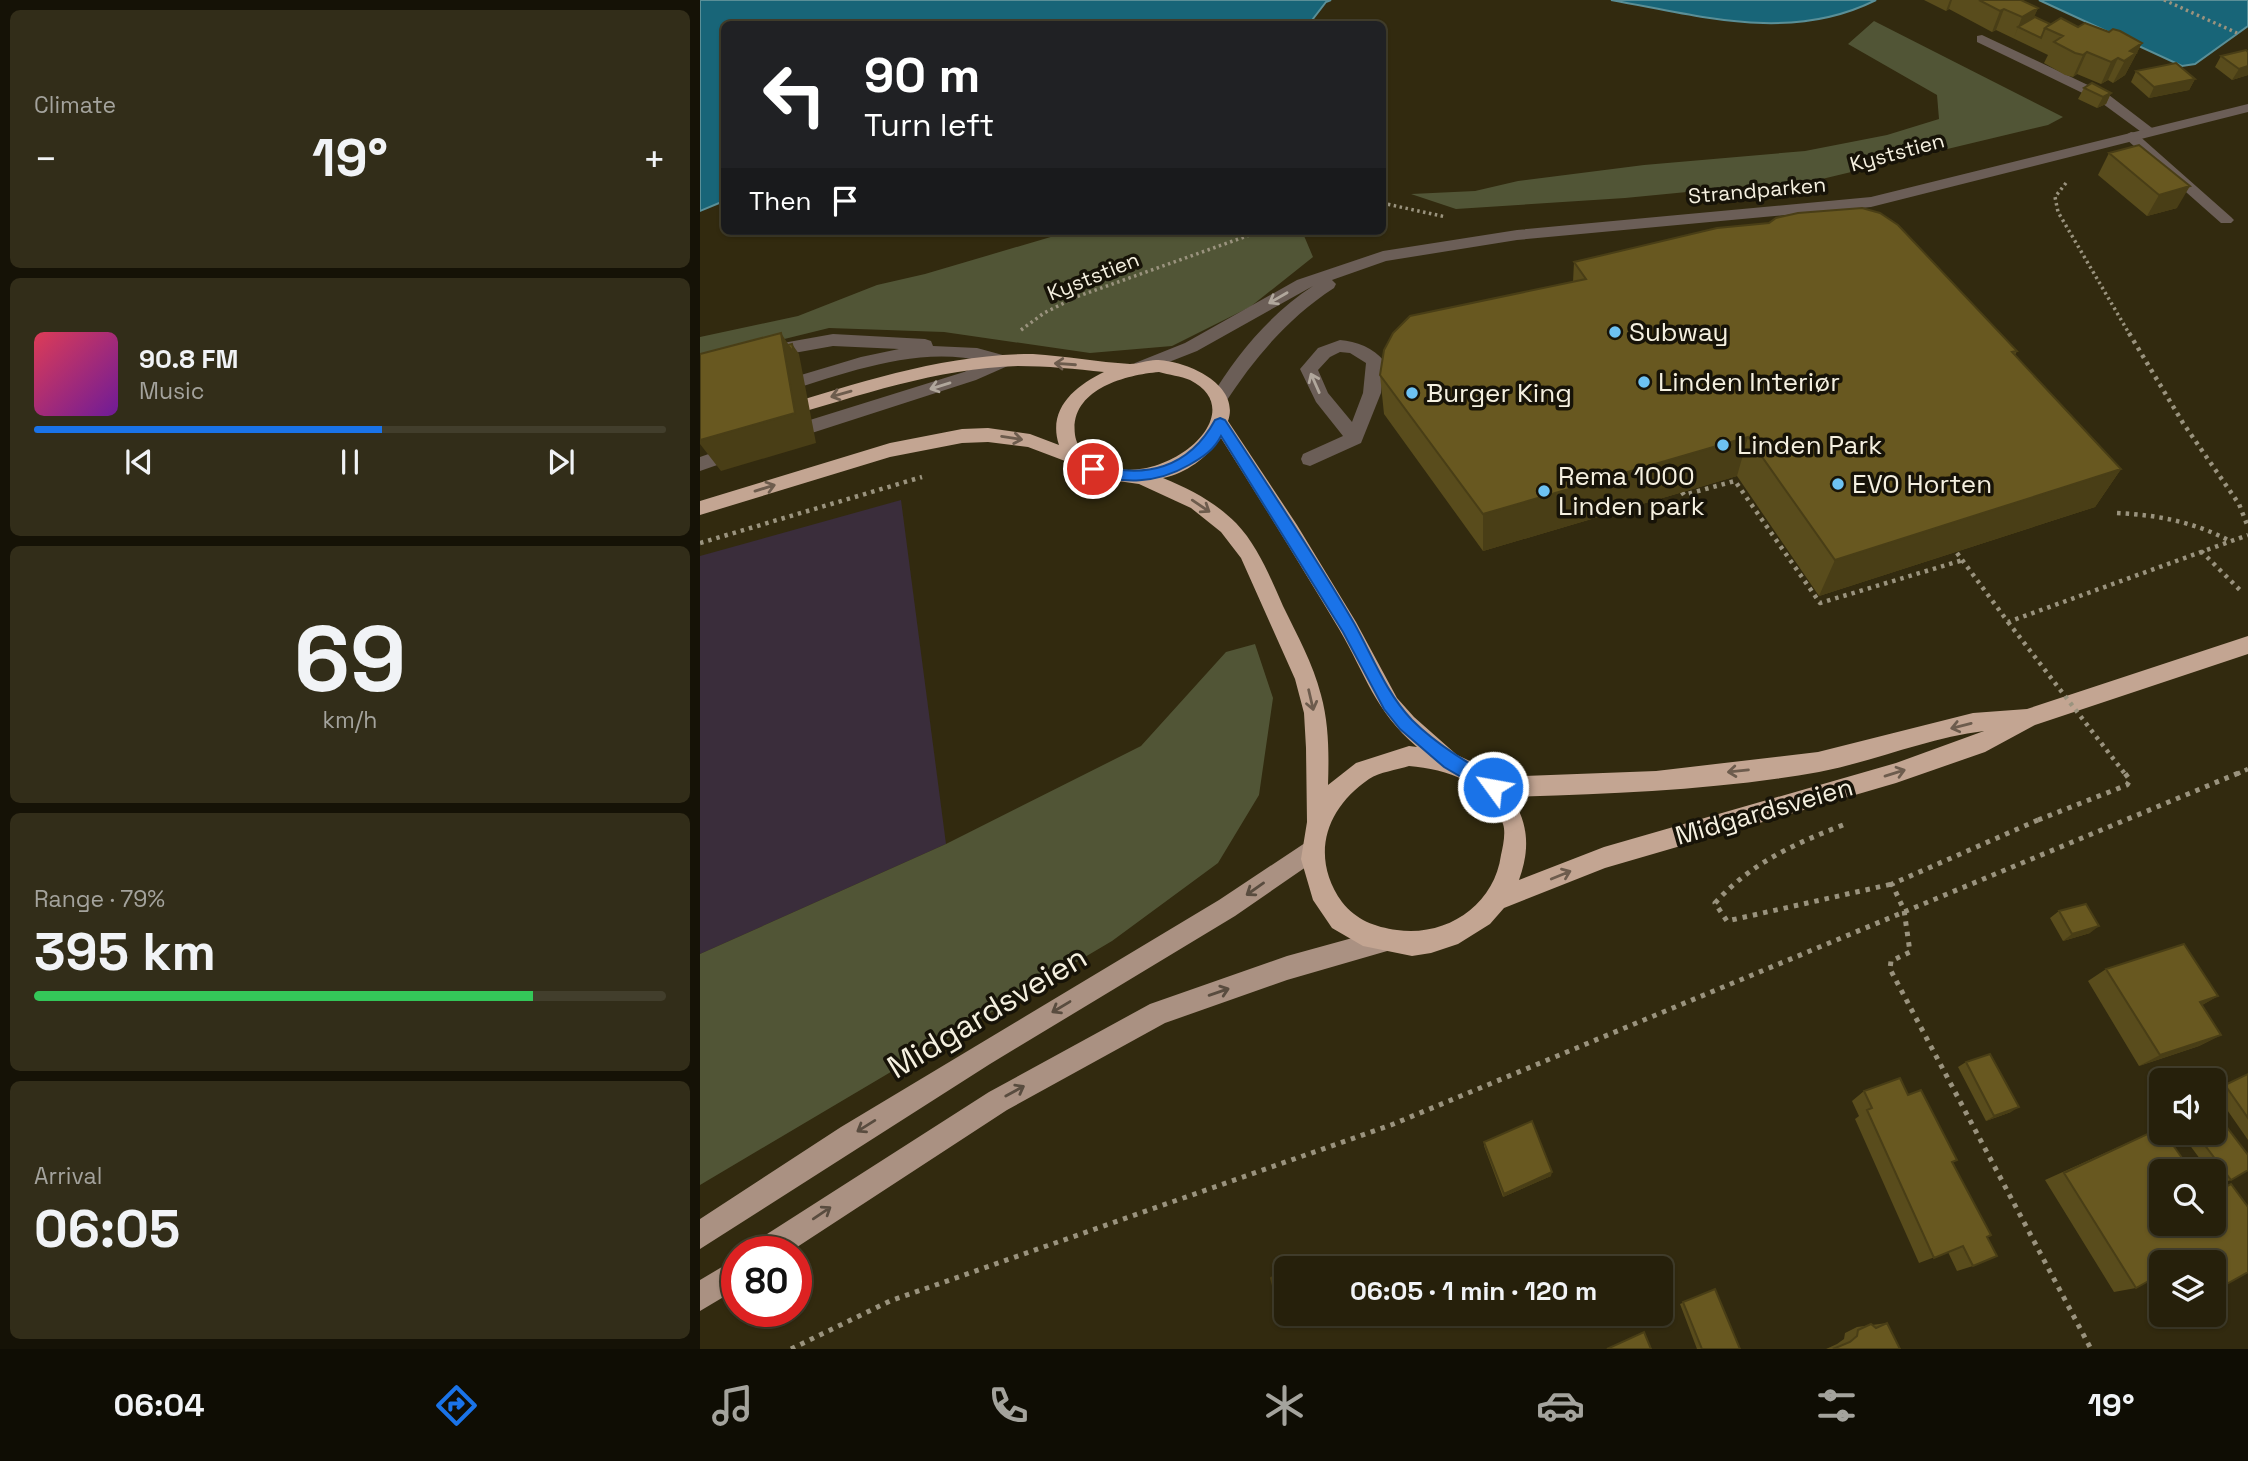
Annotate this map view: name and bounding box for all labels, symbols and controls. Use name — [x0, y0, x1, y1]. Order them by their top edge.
text: 90 m — [864, 44, 980, 106]
icon: left — [749, 49, 840, 140]
text: Climate — [34, 90, 116, 120]
text: Turn left — [864, 105, 994, 145]
text: 19° — [312, 125, 388, 191]
street label: Kyststien — [1847, 126, 1947, 178]
text: − — [34, 135, 58, 183]
text: + — [642, 135, 666, 183]
street label: Strandparken — [1687, 171, 1827, 209]
icon: arrive — [826, 182, 864, 220]
text: Then — [749, 184, 812, 218]
street label: Kyststien — [1043, 245, 1143, 307]
one-way arrow — [1268, 291, 1288, 305]
place label: Subway — [1629, 315, 1728, 349]
marker: Subway — [1607, 324, 1623, 340]
text: 90.8 FM — [139, 342, 238, 376]
one-way arrow — [1054, 357, 1077, 370]
place label: Linden Interiør — [1658, 365, 1840, 399]
one-way arrow — [1308, 373, 1321, 394]
marker: Linden Interiør — [1636, 374, 1652, 390]
text: Music — [139, 376, 204, 406]
place label: Burger King — [1426, 376, 1572, 410]
one-way arrow — [930, 380, 952, 393]
marker: Burger King — [1404, 385, 1420, 401]
one-way arrow — [831, 388, 853, 401]
place label: Linden Park — [1737, 428, 1882, 462]
one-way arrow — [1001, 432, 1023, 445]
marker: Linden Park — [1715, 437, 1731, 453]
pin — [1063, 439, 1123, 499]
icon: previous — [120, 443, 158, 481]
icon: pause — [331, 443, 369, 481]
icon: next — [542, 443, 580, 481]
icon: arrive — [1074, 450, 1112, 488]
place label: Rema 1000 Linden park — [1558, 459, 1705, 523]
place label: EVO Horten — [1852, 467, 1992, 501]
marker: EVO Horten — [1830, 476, 1846, 492]
one-way arrow — [754, 481, 776, 494]
marker: Rema 1000 Linden park — [1536, 483, 1552, 499]
one-way arrow — [1191, 499, 1210, 514]
text: 69 — [294, 601, 406, 718]
one-way arrow — [1305, 688, 1319, 711]
text: km/h — [323, 705, 377, 735]
one-way arrow — [1950, 720, 1973, 733]
position arrow — [1456, 750, 1530, 824]
one-way arrow — [1727, 765, 1750, 778]
one-way arrow — [1884, 765, 1906, 778]
street label: Midgardsveien — [1671, 769, 1857, 853]
one-way arrow — [1549, 868, 1571, 881]
one-way arrow — [1246, 882, 1265, 896]
text: Range · 79% — [34, 884, 165, 914]
text: 395 km — [34, 919, 216, 985]
street label: Midgardsveien — [880, 937, 1094, 1087]
one-way arrow — [1207, 985, 1229, 997]
one-way arrow — [1051, 1000, 1071, 1014]
map controls — [2149, 1068, 2226, 1327]
button: sound — [2149, 1068, 2226, 1145]
one-way arrow — [1004, 1084, 1025, 1098]
one-way arrow — [857, 1119, 877, 1133]
button: search — [2149, 1159, 2226, 1236]
text: Arrival — [34, 1161, 102, 1191]
text: 06:05 — [34, 1196, 180, 1262]
one-way arrow — [812, 1205, 832, 1219]
speed limit sign: 80 — [721, 1236, 812, 1327]
button: layers — [2149, 1250, 2226, 1327]
text: 06:05 · 1 min · 120 m — [1350, 1274, 1597, 1308]
icon: directions — [432, 1381, 481, 1430]
icon: music — [708, 1381, 757, 1430]
icon: phone — [984, 1381, 1033, 1430]
icon: climate — [1260, 1381, 1309, 1430]
icon: car — [1536, 1381, 1585, 1430]
icon: filters — [1812, 1381, 1861, 1430]
text: 06:04 — [114, 1385, 205, 1425]
text: 19° — [2088, 1385, 2135, 1425]

